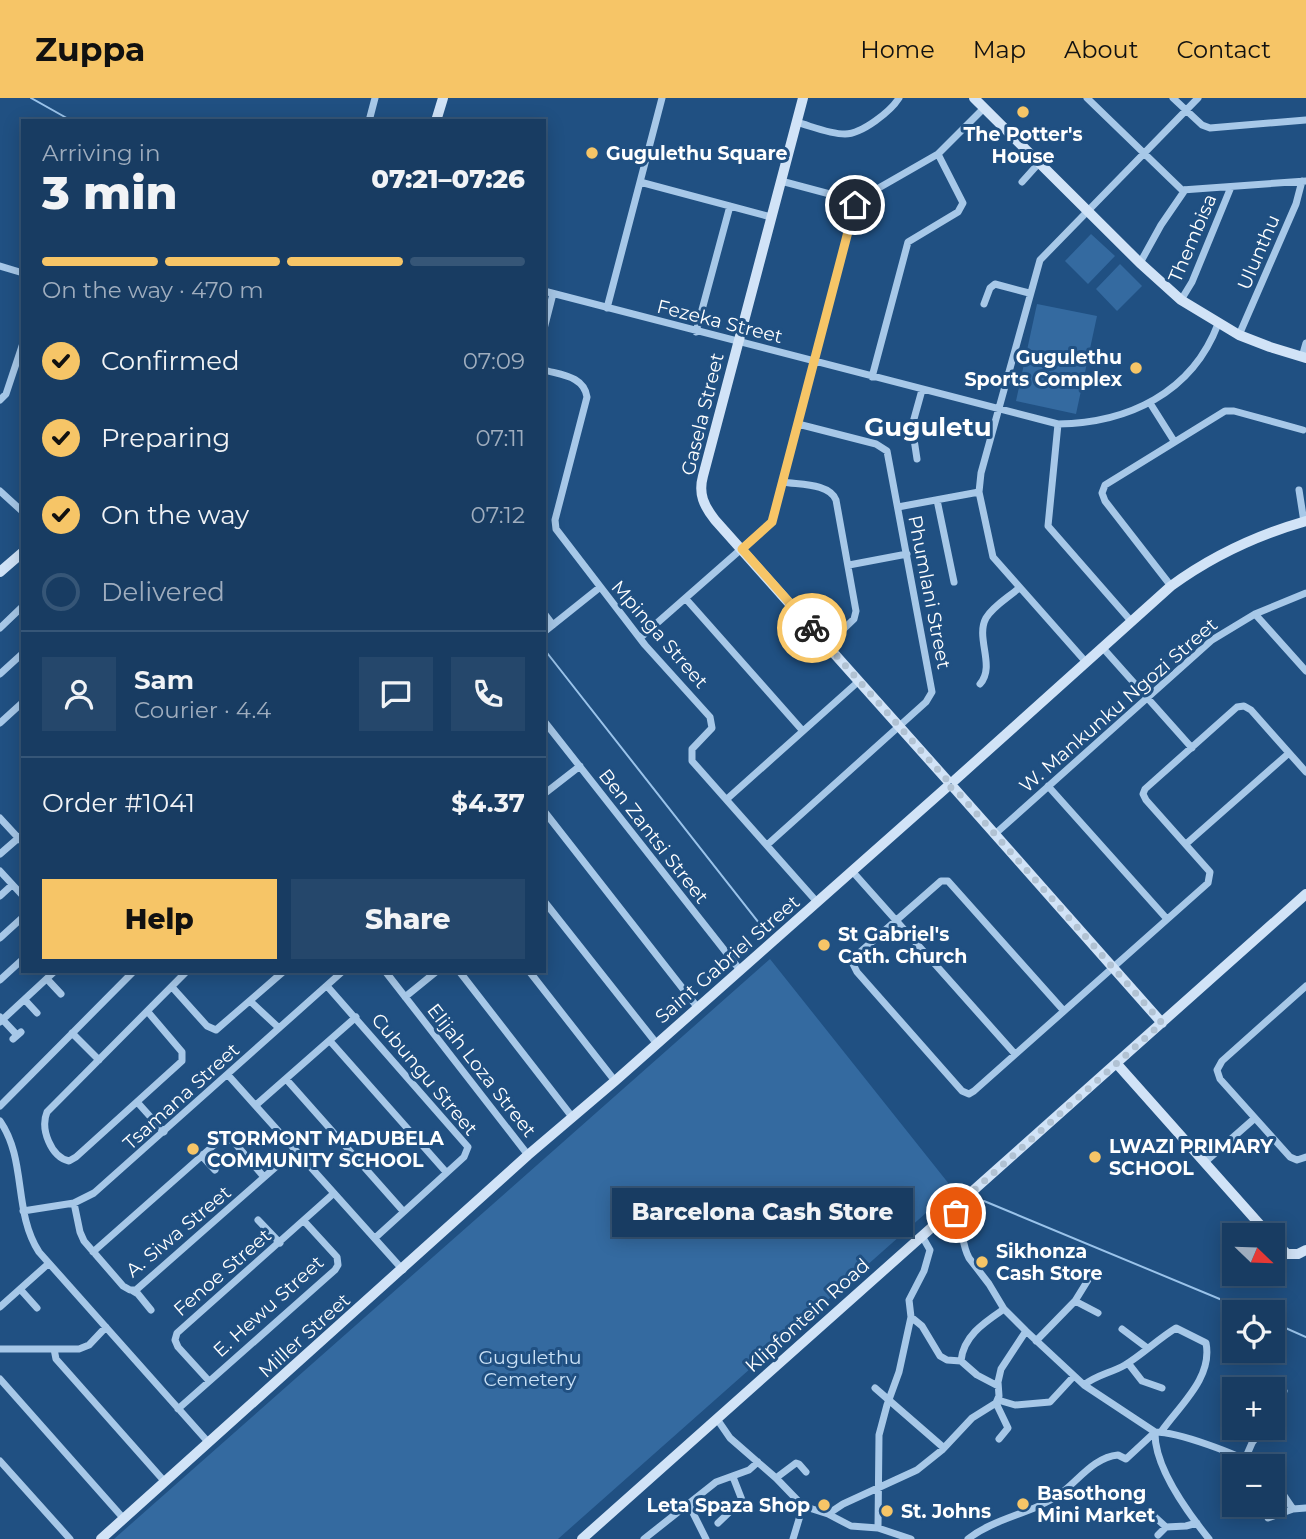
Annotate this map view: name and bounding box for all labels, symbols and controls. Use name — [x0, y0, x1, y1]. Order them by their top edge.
text: Zuppa — [35, 29, 145, 69]
text: Home — [860, 35, 935, 64]
text: Map — [973, 35, 1026, 64]
text: About — [1064, 35, 1138, 64]
text: Contact — [1176, 35, 1271, 64]
marker: The Potter's House — [1015, 104, 1031, 120]
place label: The Potter's House — [963, 123, 1083, 168]
text: Arriving in — [42, 139, 161, 167]
place label: Gugulethu Square — [606, 142, 788, 165]
marker: Gugulethu Square — [584, 145, 600, 161]
text: 07:21–07:26 — [371, 163, 525, 195]
text: 3 min — [42, 164, 178, 221]
pin — [825, 175, 885, 235]
icon: home — [836, 186, 874, 224]
street label: Thembisa — [1164, 190, 1221, 286]
street label: Ulunthu — [1232, 211, 1285, 293]
text: On the way · 470 m — [42, 276, 264, 304]
street label: Fezeka Street — [655, 295, 785, 348]
icon: check — [42, 342, 80, 380]
text: Confirmed — [101, 345, 240, 377]
place label: Gugulethu Sports Complex — [965, 346, 1123, 391]
text: 07:09 — [463, 347, 525, 375]
street label: Gasela Street — [676, 350, 729, 478]
marker: Gugulethu Sports Complex — [1128, 360, 1144, 376]
district label: Guguletu — [864, 411, 992, 443]
icon: check — [42, 419, 80, 457]
text: Preparing — [101, 422, 230, 454]
text: 07:11 — [475, 424, 525, 452]
icon: check — [42, 496, 80, 534]
text: On the way — [101, 499, 249, 531]
text: 07:12 — [471, 501, 525, 529]
street label: Phumlani Street — [903, 513, 956, 671]
text: Delivered — [101, 576, 225, 608]
street label: Mpinga Street — [606, 576, 713, 693]
courier — [777, 593, 847, 663]
icon: bike — [793, 609, 831, 647]
street label: W. Mankunku Ngozi Street — [1015, 613, 1222, 798]
button: person — [42, 657, 116, 731]
button: chat — [359, 657, 433, 731]
button: phone — [451, 657, 525, 731]
text: Sam — [134, 664, 194, 696]
text: Courier · 4.4 — [134, 696, 271, 724]
street label: Ben Zantsi Street — [594, 764, 713, 908]
text: Order #1041 — [42, 787, 195, 819]
text: $4.37 — [451, 787, 525, 819]
button: Help — [42, 879, 277, 959]
button: Share — [291, 879, 525, 959]
street label: Saint Gabriel Street — [650, 890, 804, 1028]
place label: St Gabriel's Cath. Church — [838, 923, 967, 968]
marker: St Gabriel's Cath. Church — [816, 937, 832, 953]
street label: Elijah Loza Street — [422, 999, 541, 1142]
street label: Cubungu Street — [367, 1008, 483, 1140]
street label: Tsamana Street — [118, 1038, 244, 1155]
place label: STORMONT MADUBELA COMMUNITY SCHOOL — [207, 1127, 444, 1172]
place label: LWAZI PRIMARY SCHOOL — [1109, 1135, 1274, 1180]
marker: STORMONT MADUBELA COMMUNITY SCHOOL — [185, 1141, 201, 1157]
marker: LWAZI PRIMARY SCHOOL — [1087, 1149, 1103, 1165]
street label: A. Siwa Street — [121, 1181, 236, 1282]
pin — [926, 1183, 986, 1243]
callout: Barcelona Cash Store — [613, 1188, 914, 1238]
icon: bag — [937, 1194, 975, 1232]
text: Barcelona Cash Store — [632, 1198, 893, 1226]
north arrow — [1222, 1223, 1284, 1286]
map controls — [1222, 1223, 1285, 1517]
street label: Fenoe Street — [169, 1224, 276, 1321]
place label: Sikhonza Cash Store — [996, 1240, 1103, 1285]
street label: E. Hewu Street — [208, 1251, 328, 1362]
street label: Klipfontein Road — [741, 1254, 874, 1377]
marker: Sikhonza Cash Store — [974, 1254, 990, 1270]
street label: Miller Street — [254, 1288, 355, 1382]
button: locate — [1222, 1300, 1285, 1363]
park label: Gugulethu Cemetery — [478, 1346, 582, 1391]
button: + — [1222, 1377, 1285, 1440]
button: − — [1222, 1454, 1285, 1517]
place label: Basothong Mini Market — [1037, 1482, 1155, 1527]
place label: Leta Spaza Shop — [647, 1494, 810, 1517]
marker: Basothong Mini Market — [1015, 1496, 1031, 1512]
marker: Leta Spaza Shop — [816, 1497, 832, 1513]
place label: St. Johns — [901, 1500, 991, 1523]
marker: St. Johns — [879, 1503, 895, 1519]

